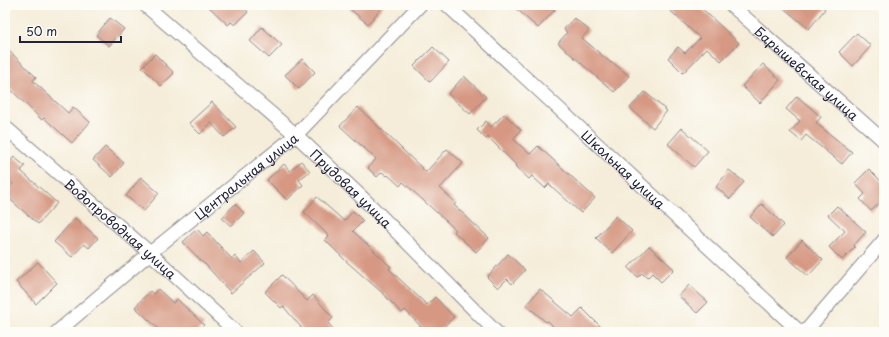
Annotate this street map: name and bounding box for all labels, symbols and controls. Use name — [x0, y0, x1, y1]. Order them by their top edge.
scale bar — [20, 18, 121, 44]
street label: Барышевская улица — [751, 21, 864, 125]
text: 50 m — [26, 22, 57, 40]
street label: Школьная улица — [578, 125, 670, 213]
street label: Центральная улица — [190, 127, 302, 223]
street label: Прудовая улица — [307, 144, 397, 232]
street label: Водопроводная улица — [61, 174, 182, 283]

